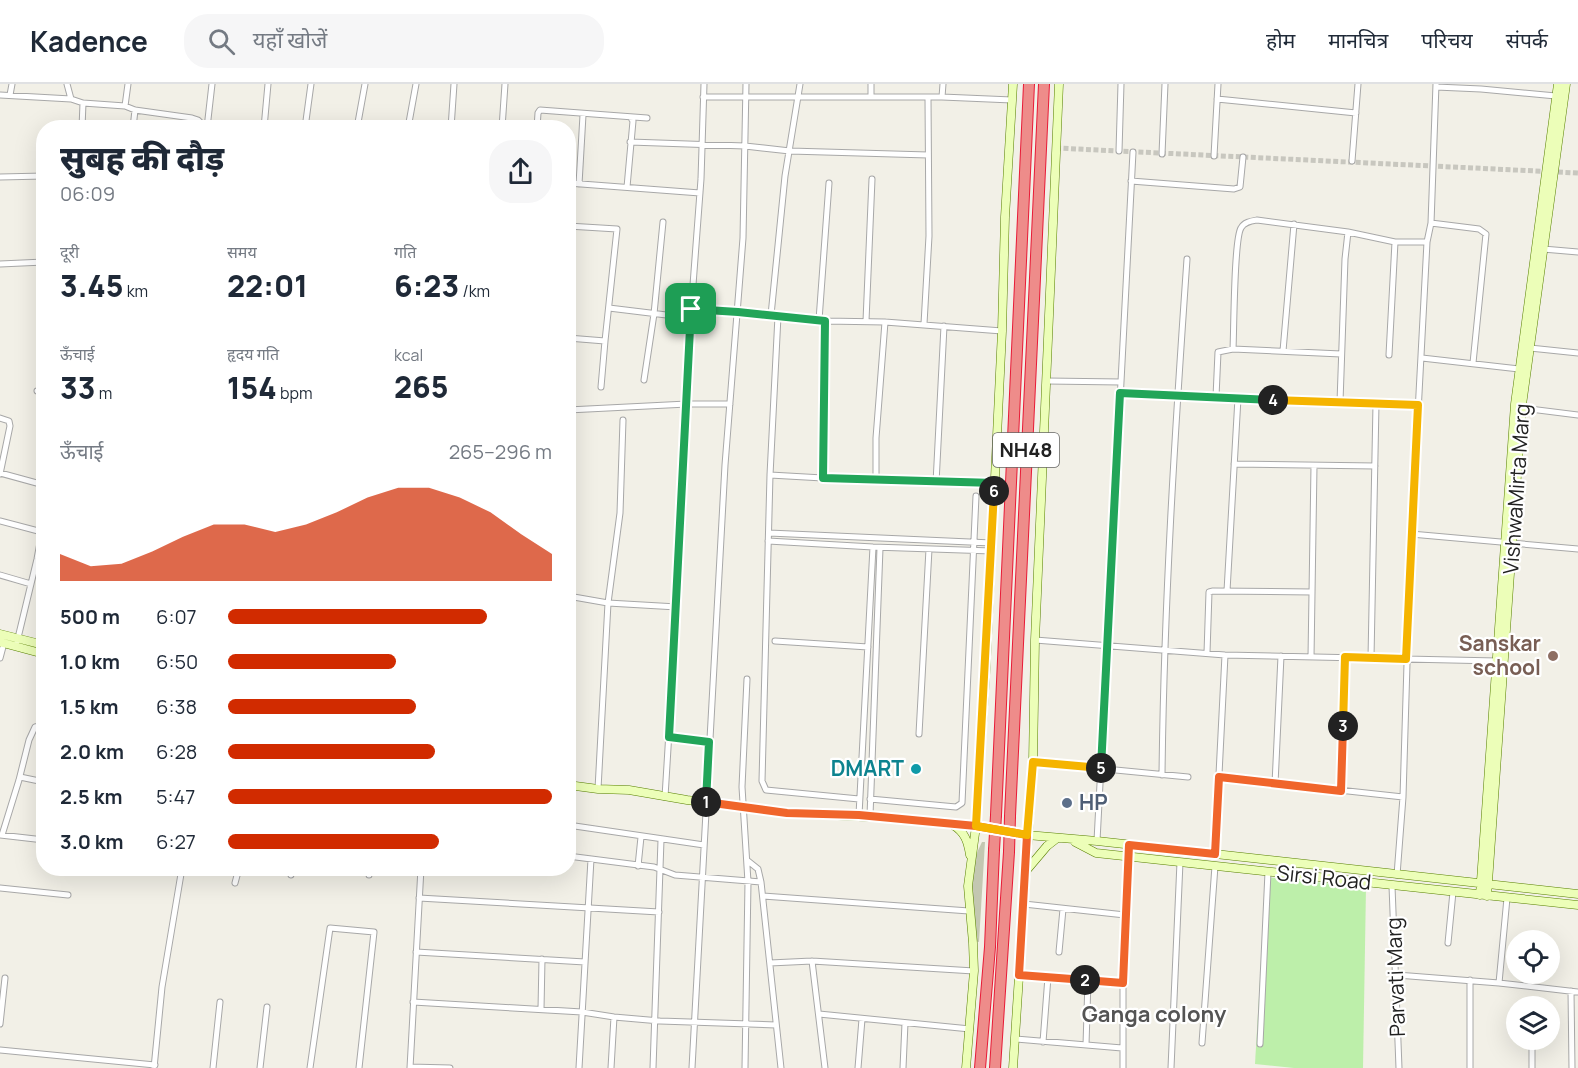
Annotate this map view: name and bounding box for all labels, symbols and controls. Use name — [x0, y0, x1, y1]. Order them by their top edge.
search box — [184, 14, 604, 68]
text: Kadence — [30, 22, 148, 60]
icon: search — [205, 25, 238, 58]
text: यहाँ खोजें — [253, 25, 327, 55]
text: होम — [1266, 26, 1295, 54]
text: मानचित्र — [1328, 26, 1388, 54]
text: परिचय — [1421, 26, 1473, 54]
text: संपर्क — [1506, 26, 1548, 54]
text: सुबह की दौड़ — [60, 135, 224, 180]
button: share — [489, 140, 552, 203]
text: 06:09 — [60, 180, 115, 207]
text: दूरी — [60, 241, 79, 263]
text: समय — [227, 241, 257, 263]
text: गति — [394, 241, 416, 263]
text: 3.45 — [60, 265, 123, 306]
text: 22:01 — [227, 265, 308, 306]
text: 6:23 — [394, 265, 459, 306]
text: km — [123, 280, 148, 302]
text: /km — [459, 280, 490, 302]
pin — [665, 283, 716, 334]
icon: arrive — [674, 292, 707, 325]
text: ऊँचाई — [60, 343, 95, 365]
text: हृदय गति — [227, 343, 279, 365]
text: kcal — [394, 344, 423, 366]
text: 265 — [394, 366, 448, 407]
text: 33 — [60, 367, 95, 408]
text: 154 — [227, 367, 277, 408]
text: m — [95, 382, 112, 404]
text: bpm — [277, 382, 312, 404]
pin: 4 — [1258, 385, 1288, 415]
text: 4 — [1268, 389, 1278, 411]
street label: VishwaMirta Marg — [1496, 403, 1536, 575]
road number: NH48 — [993, 433, 1059, 467]
text: ऊँचाई — [60, 438, 103, 465]
text: 265–296 m — [449, 438, 552, 465]
pin: 6 — [979, 476, 1009, 506]
text: 6 — [989, 480, 999, 502]
text: 500 m — [60, 603, 120, 630]
text: 6:07 — [156, 603, 197, 630]
place label: Sanskar school — [1459, 629, 1541, 681]
text: 1.0 km — [60, 648, 120, 675]
text: 6:50 — [156, 648, 198, 675]
marker: Sanskar school — [1546, 649, 1560, 663]
text: 1.5 km — [60, 693, 119, 720]
text: 6:38 — [156, 693, 197, 720]
pin: 3 — [1328, 711, 1358, 741]
text: 3 — [1338, 715, 1348, 737]
text: 2.0 km — [60, 738, 124, 765]
text: 6:28 — [156, 738, 197, 765]
pin: 5 — [1086, 753, 1116, 783]
place label: DMART — [831, 754, 904, 782]
text: 5 — [1096, 757, 1106, 779]
marker: DMART — [909, 762, 923, 776]
text: 2.5 km — [60, 783, 122, 810]
text: 5:47 — [156, 783, 195, 810]
pin: 1 — [691, 787, 721, 817]
place label: HP — [1079, 788, 1108, 816]
text: 1 — [702, 791, 710, 813]
marker: HP — [1060, 796, 1074, 810]
text: 3.0 km — [60, 828, 124, 855]
text: 6:27 — [156, 828, 196, 855]
street label: Sirsi Road — [1275, 858, 1373, 896]
street label: Parvati Marg — [1379, 917, 1411, 1037]
map controls — [1506, 930, 1560, 1050]
button: locate — [1506, 930, 1560, 984]
pin: 2 — [1070, 965, 1100, 995]
text: 2 — [1080, 969, 1090, 991]
button: layers — [1506, 996, 1560, 1050]
district label: Ganga colony — [1082, 999, 1227, 1029]

